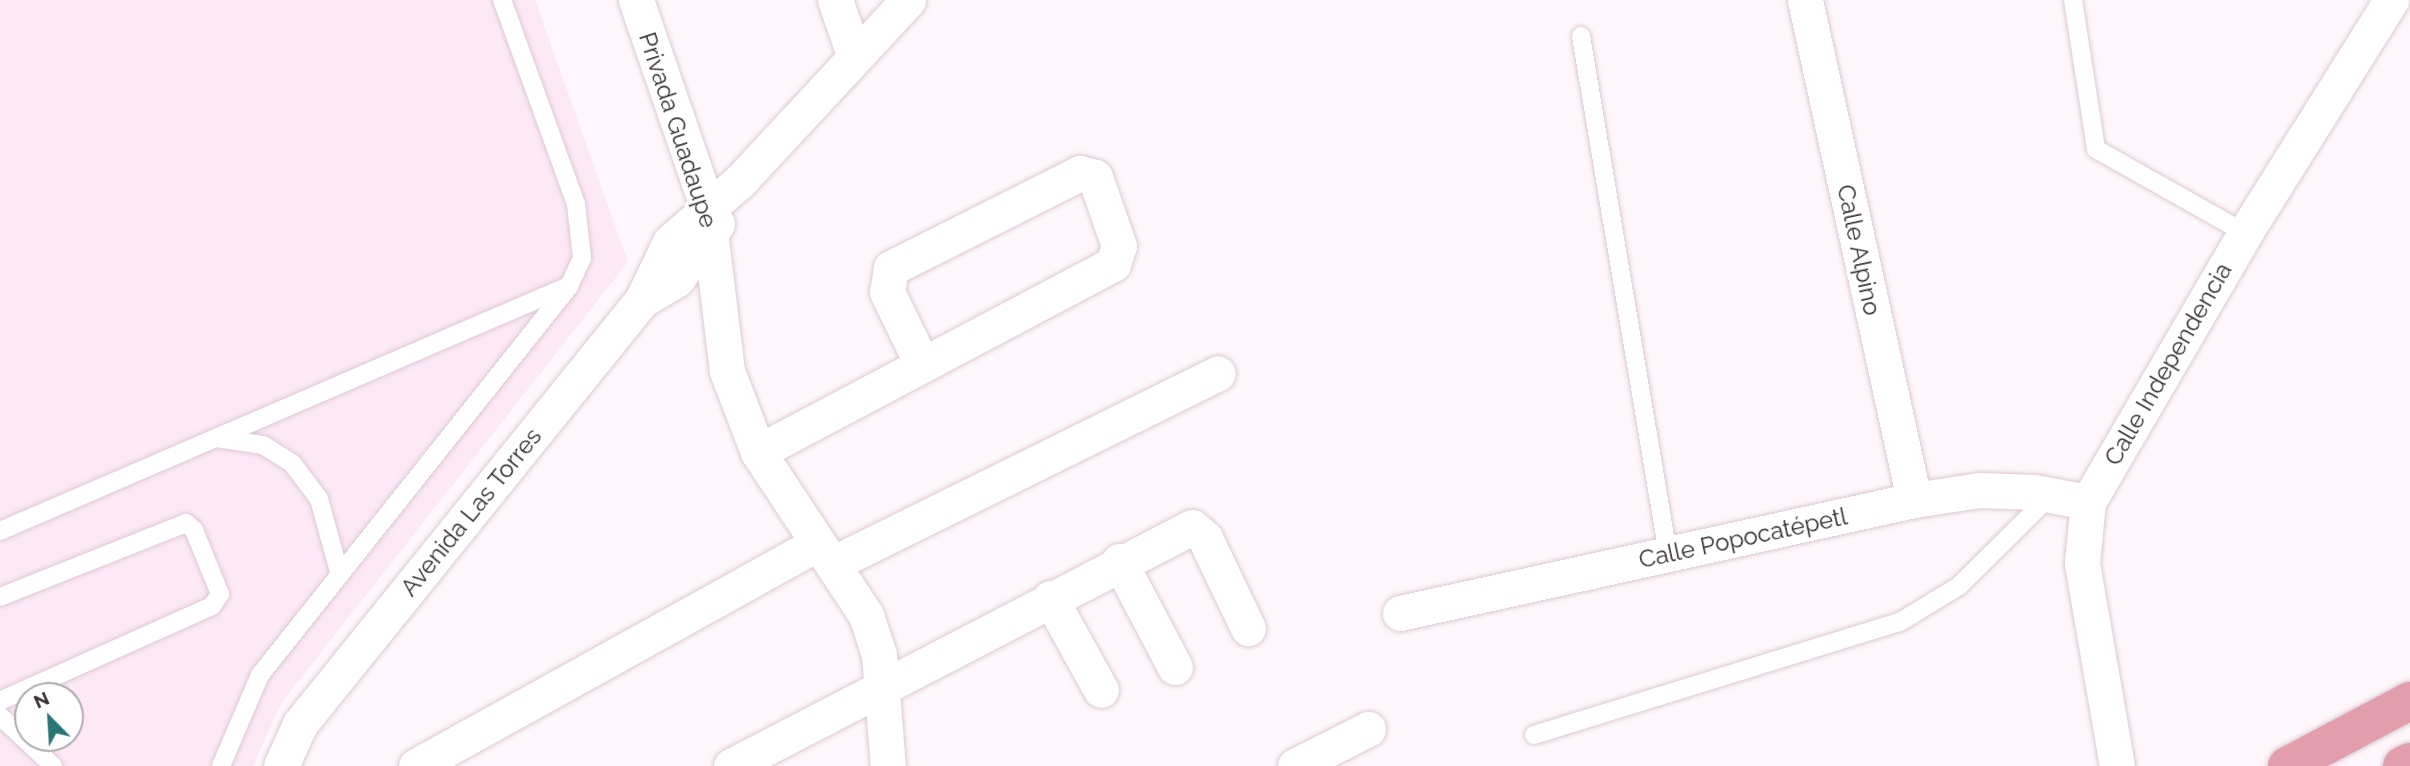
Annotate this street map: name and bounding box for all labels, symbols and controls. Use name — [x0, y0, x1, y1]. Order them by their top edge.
street label: Privada Guadaupe — [633, 29, 723, 231]
street label: Calle Alpino — [1831, 182, 1887, 318]
street label: Calle Independencia — [2098, 258, 2238, 470]
street label: Avenida Las Torres — [394, 422, 548, 602]
street label: Calle Popocatépetl — [1636, 502, 1850, 574]
north arrow — [14, 682, 84, 752]
text: N — [30, 687, 52, 713]

